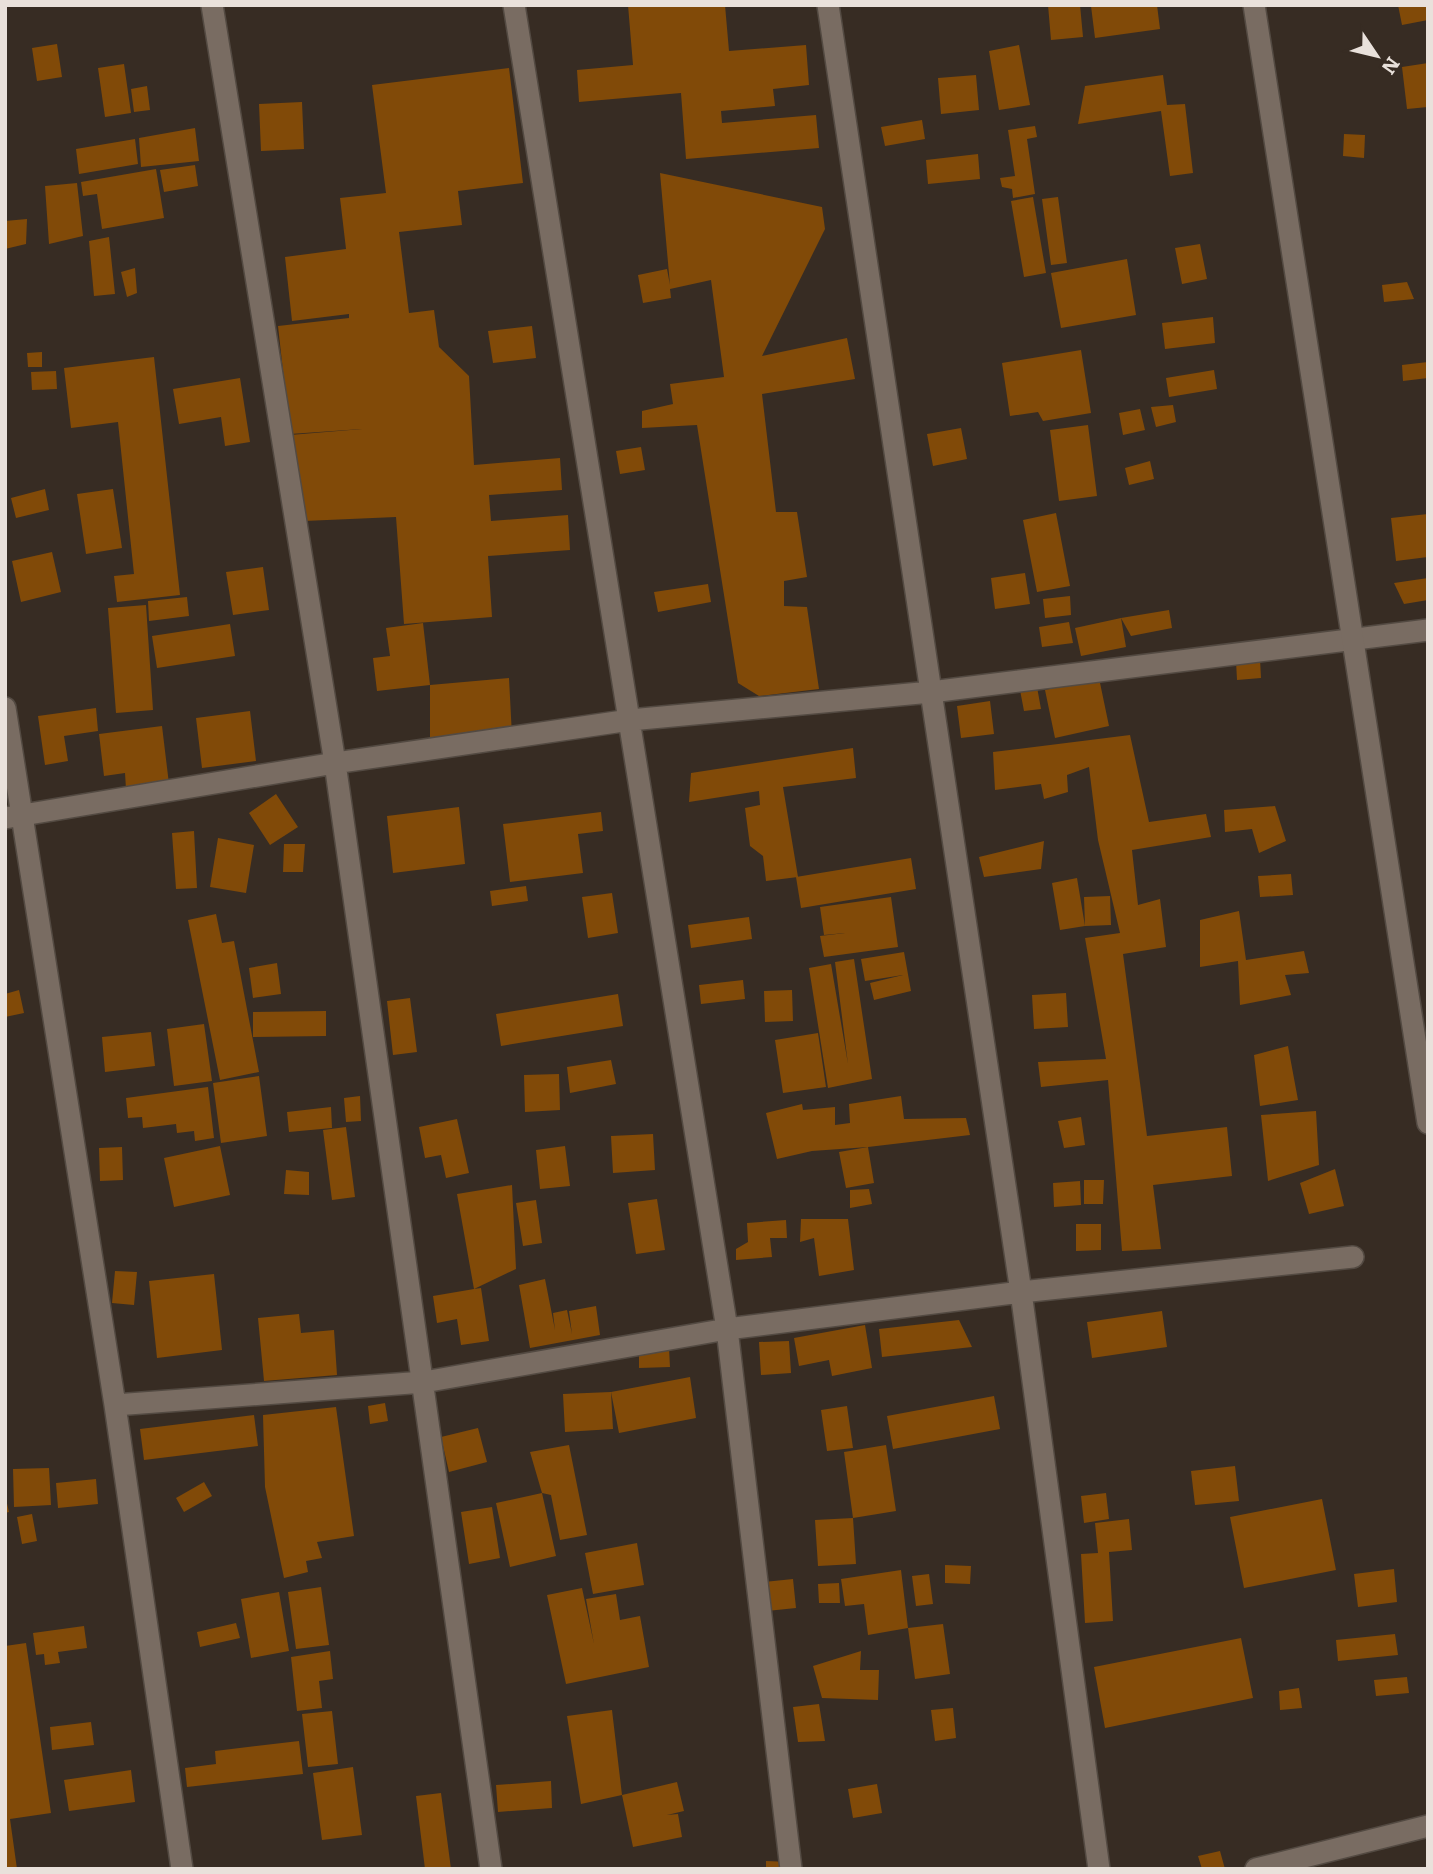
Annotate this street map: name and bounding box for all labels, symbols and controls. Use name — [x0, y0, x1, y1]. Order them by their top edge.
north arrow — [1342, 21, 1412, 91]
text: N — [1376, 52, 1408, 81]

